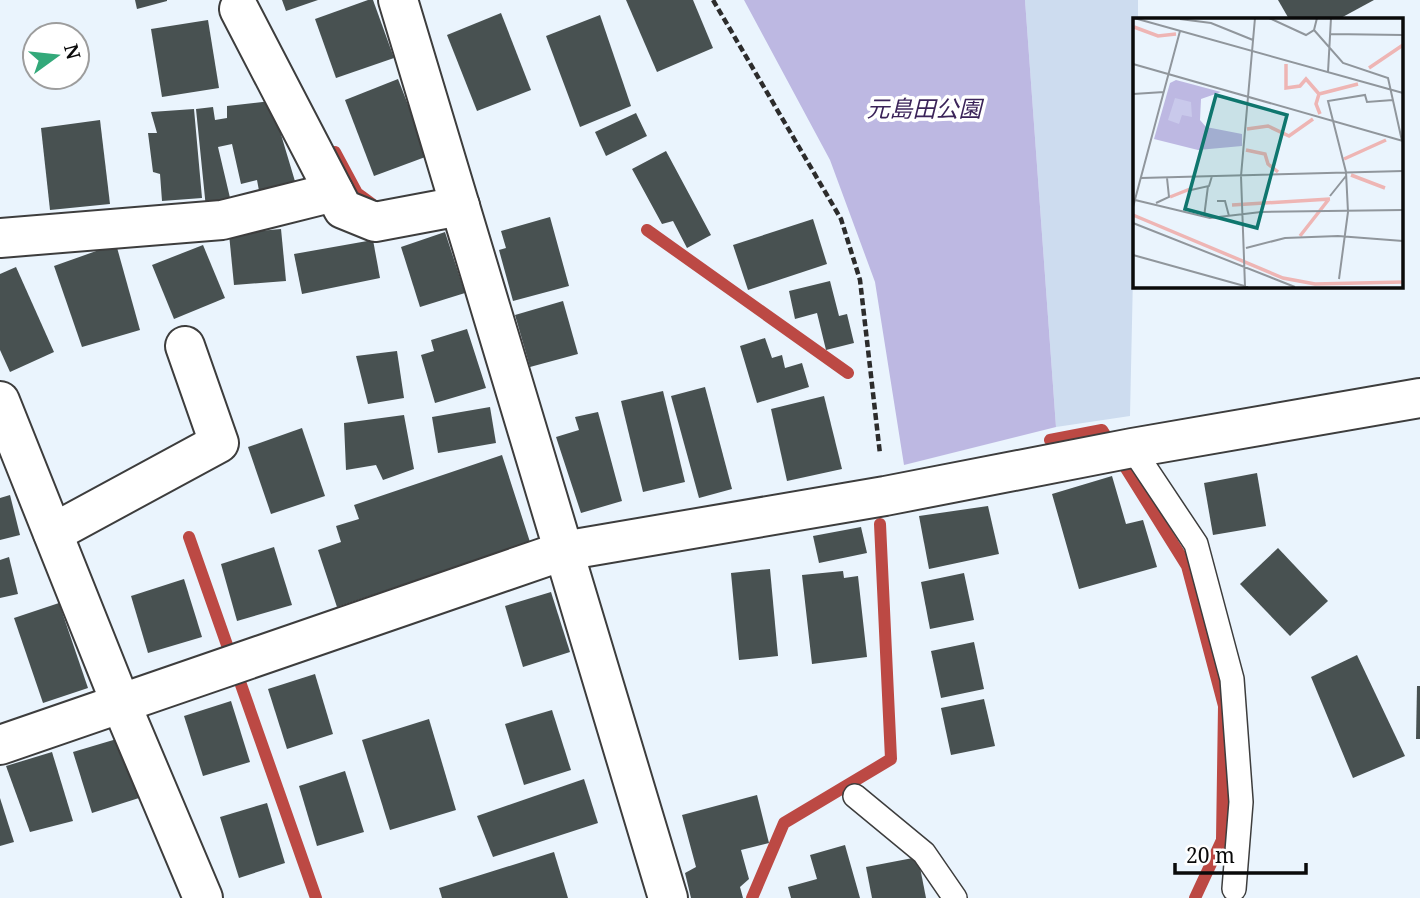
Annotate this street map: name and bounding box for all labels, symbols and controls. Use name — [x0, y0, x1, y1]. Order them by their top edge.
inset map — [1133, 18, 1402, 287]
north arrow — [21, 21, 91, 91]
text: N — [58, 41, 87, 62]
park label: 元島田公園 — [867, 92, 985, 124]
scale bar — [1175, 832, 1306, 876]
text: 20 m — [1186, 841, 1235, 869]

